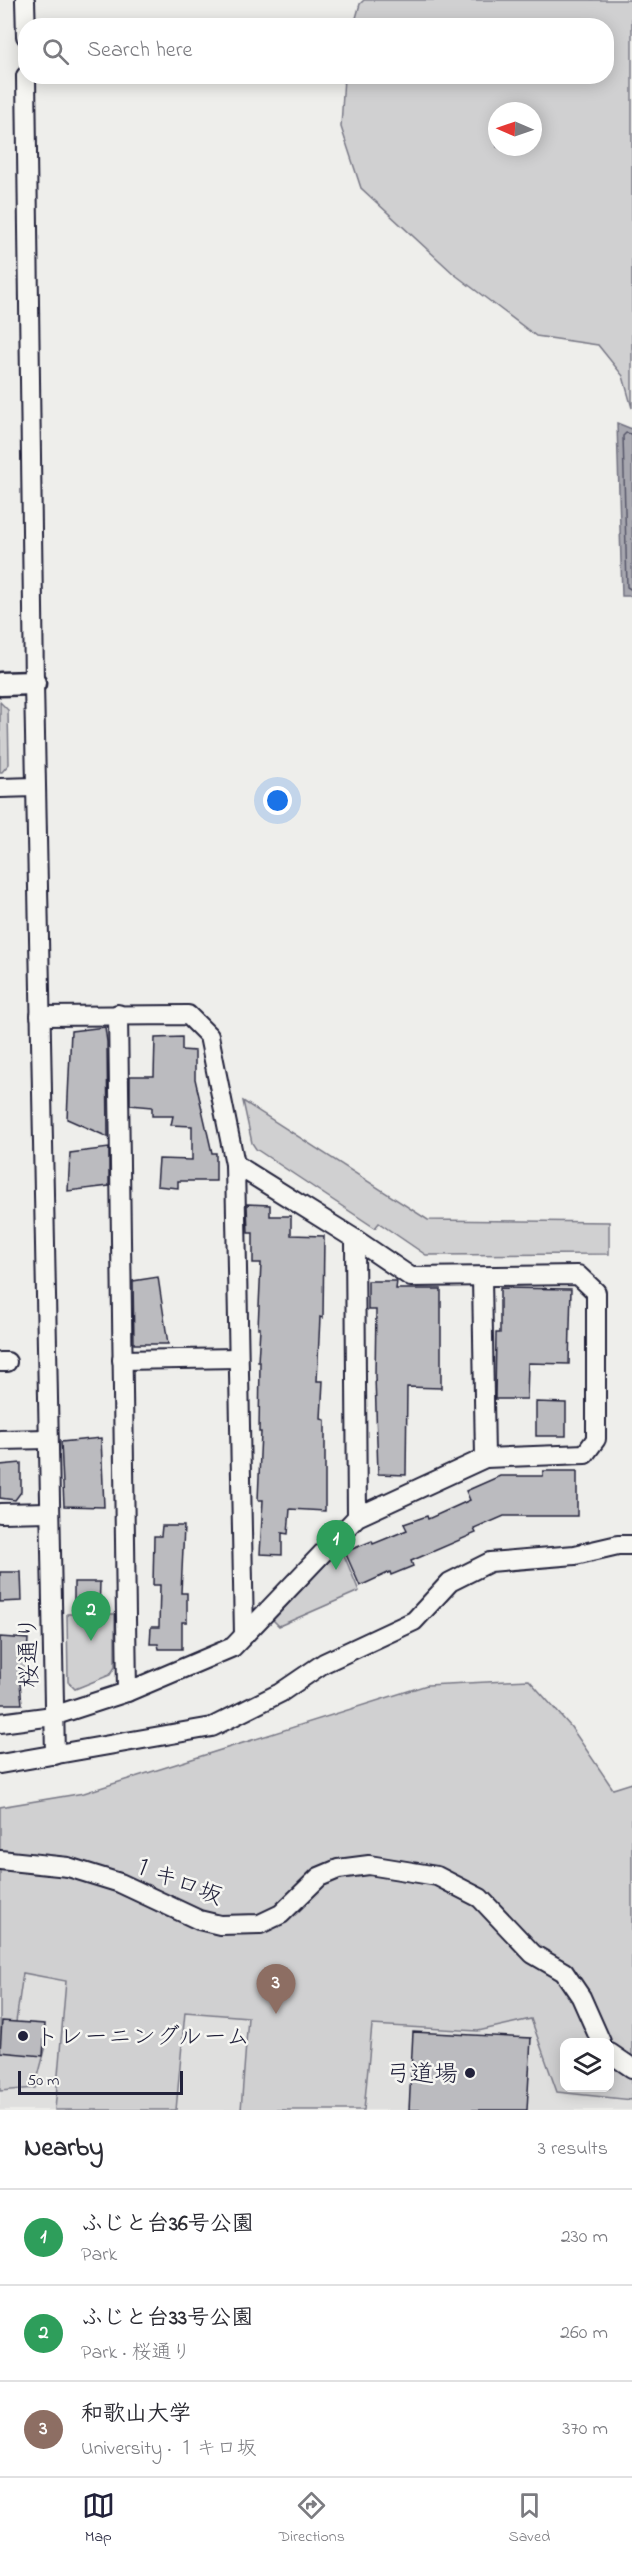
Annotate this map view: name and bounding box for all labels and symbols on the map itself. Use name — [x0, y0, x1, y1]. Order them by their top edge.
north arrow — [488, 102, 542, 156]
your location — [263, 786, 292, 815]
pin: 1 — [316, 1520, 356, 1570]
pin: 2 — [72, 1592, 110, 1641]
street label: 桜通り — [12, 1616, 49, 1688]
street label: １キロ坂 — [125, 1849, 227, 1916]
pin: 3 — [256, 1964, 296, 2014]
place label: トレーニングルーム — [35, 2021, 250, 2056]
marker: トレーニングルーム — [16, 2029, 30, 2043]
place label: 弓道場 — [386, 2058, 458, 2093]
marker: 弓道場 — [463, 2066, 477, 2080]
scale bar — [18, 2068, 183, 2096]

